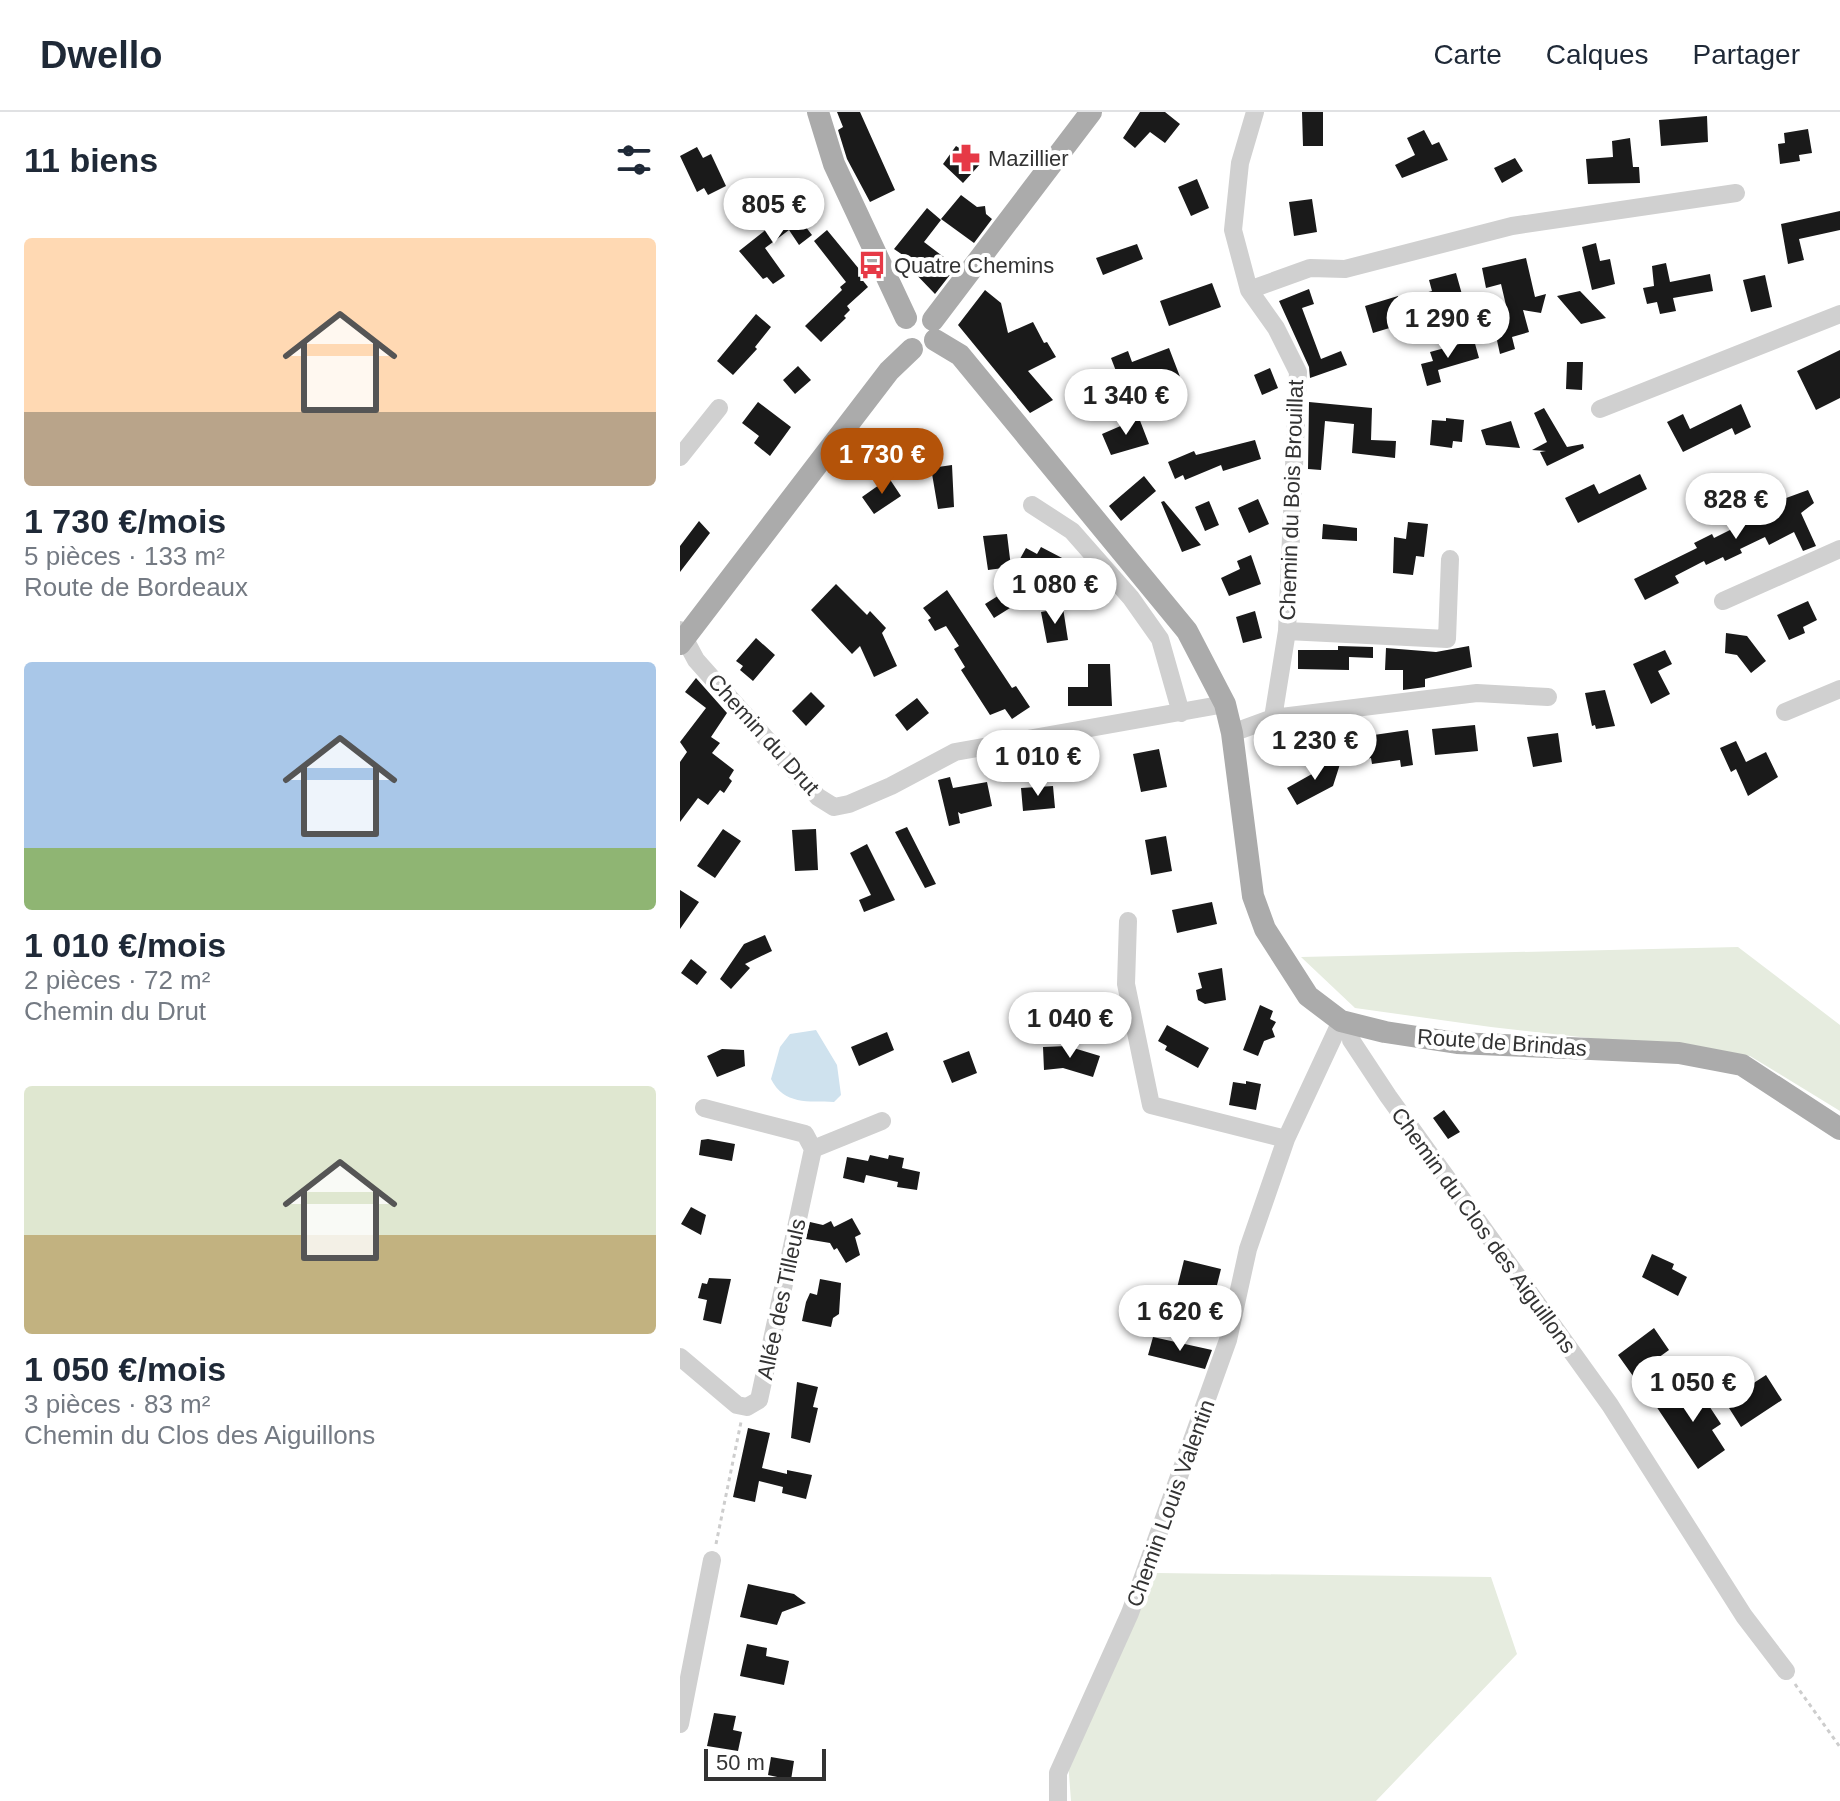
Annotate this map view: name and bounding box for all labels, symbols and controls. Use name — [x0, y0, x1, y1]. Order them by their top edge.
text: Dwello — [40, 34, 162, 76]
text: Carte — [1433, 39, 1502, 70]
text: Calques — [1546, 39, 1649, 70]
text: Partager — [1693, 39, 1800, 70]
icon: filters — [612, 138, 656, 182]
text: 11 biens — [24, 141, 158, 179]
pharmacy icon: Mazillier — [951, 143, 981, 173]
place label: Mazillier — [988, 146, 1069, 171]
pin: 805 € — [718, 178, 830, 246]
text: 805 € — [741, 189, 807, 219]
bus stop icon: Quatre Chemins — [857, 250, 887, 280]
place label: Quatre Chemins — [894, 253, 1054, 278]
icon: home — [268, 290, 412, 434]
pin: 1 290 € — [1374, 292, 1522, 360]
text: 1 290 € — [1405, 303, 1491, 333]
pin: 1 340 € — [1052, 369, 1200, 437]
street label: Chemin du Bois Brouillat — [1275, 379, 1308, 621]
text: 1 340 € — [1083, 380, 1169, 410]
pin: 1 730 € — [808, 428, 956, 496]
text: 1 730 € — [839, 439, 925, 469]
pin: 828 € — [1680, 473, 1792, 541]
text: 828 € — [1703, 484, 1769, 514]
text: 1 730 €/mois — [24, 502, 226, 540]
text: 5 pièces · 133 m² — [24, 541, 225, 571]
pin: 1 080 € — [981, 558, 1129, 626]
text: 1 080 € — [1012, 569, 1098, 599]
text: Route de Bordeaux — [24, 572, 248, 602]
street label: Chemin du Drut — [703, 669, 824, 800]
icon: home — [268, 714, 412, 858]
pin: 1 230 € — [1241, 714, 1389, 782]
text: 1 230 € — [1272, 725, 1358, 755]
pin: 1 010 € — [964, 730, 1112, 798]
text: 1 010 € — [995, 741, 1081, 771]
text: 1 010 €/mois — [24, 926, 226, 964]
text: 2 pièces · 72 m² — [24, 965, 210, 995]
pin: 1 040 € — [996, 992, 1144, 1060]
text: Chemin du Drut — [24, 996, 206, 1026]
text: 1 040 € — [1027, 1003, 1113, 1033]
street label: Route de Brindas — [1416, 1024, 1588, 1061]
street label: Chemin du Clos des Aiguillons — [1386, 1103, 1581, 1358]
icon: home — [268, 1138, 412, 1282]
street label: Allée des Tilleuls — [752, 1216, 811, 1382]
pin: 1 620 € — [1106, 1285, 1254, 1353]
text: 1 620 € — [1137, 1296, 1223, 1326]
text: 1 050 €/mois — [24, 1350, 226, 1388]
pin: 1 050 € — [1619, 1356, 1767, 1424]
text: 1 050 € — [1650, 1367, 1736, 1397]
text: 3 pièces · 83 m² — [24, 1389, 210, 1419]
street label: Chemin Louis Valentin — [1121, 1396, 1220, 1610]
text: Chemin du Clos des Aiguillons — [24, 1420, 375, 1450]
scale bar — [704, 1745, 826, 1781]
text: 50 m — [716, 1750, 765, 1775]

